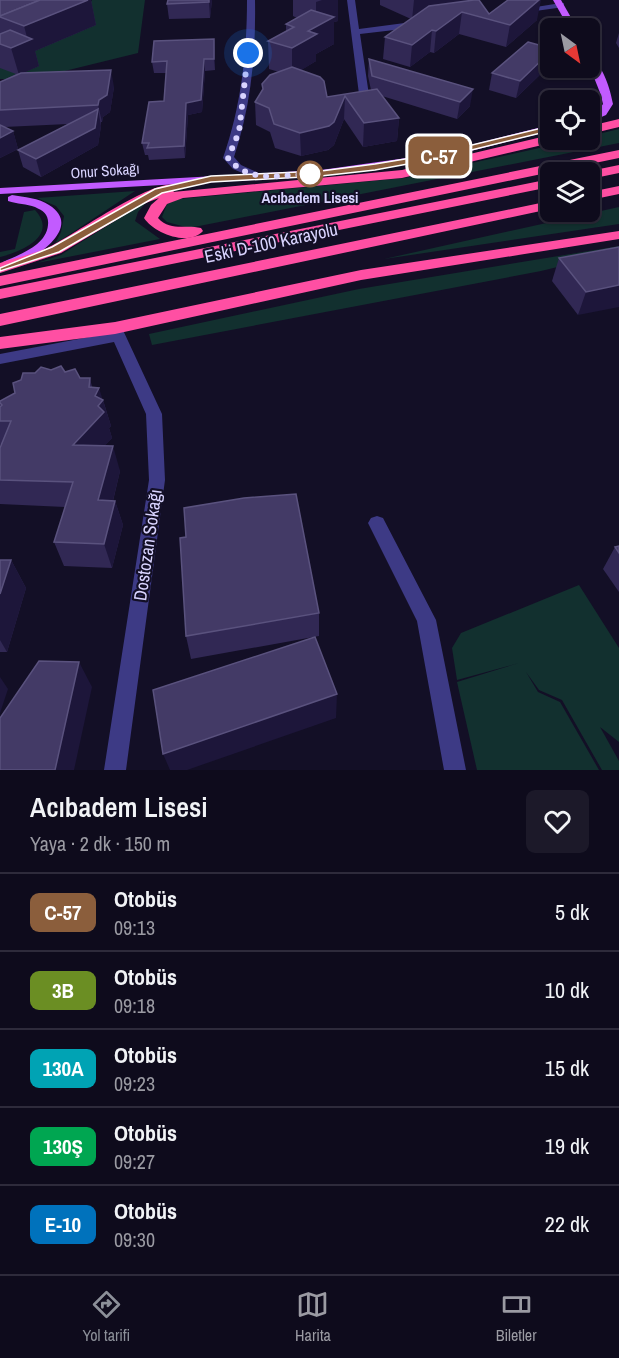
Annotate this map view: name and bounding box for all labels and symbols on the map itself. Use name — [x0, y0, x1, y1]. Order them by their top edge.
north arrow — [540, 18, 600, 78]
your location — [233, 38, 263, 68]
line badge: C-57 — [397, 136, 481, 176]
street label: Onur Sokağı — [70, 158, 140, 183]
marker: Acıbadem Lisesi — [297, 161, 323, 187]
place label: Acıbadem Lisesi — [261, 187, 359, 208]
street label: Eski D-100 Karayolu — [202, 216, 340, 269]
street label: Dostozan Sokağı — [127, 488, 168, 602]

